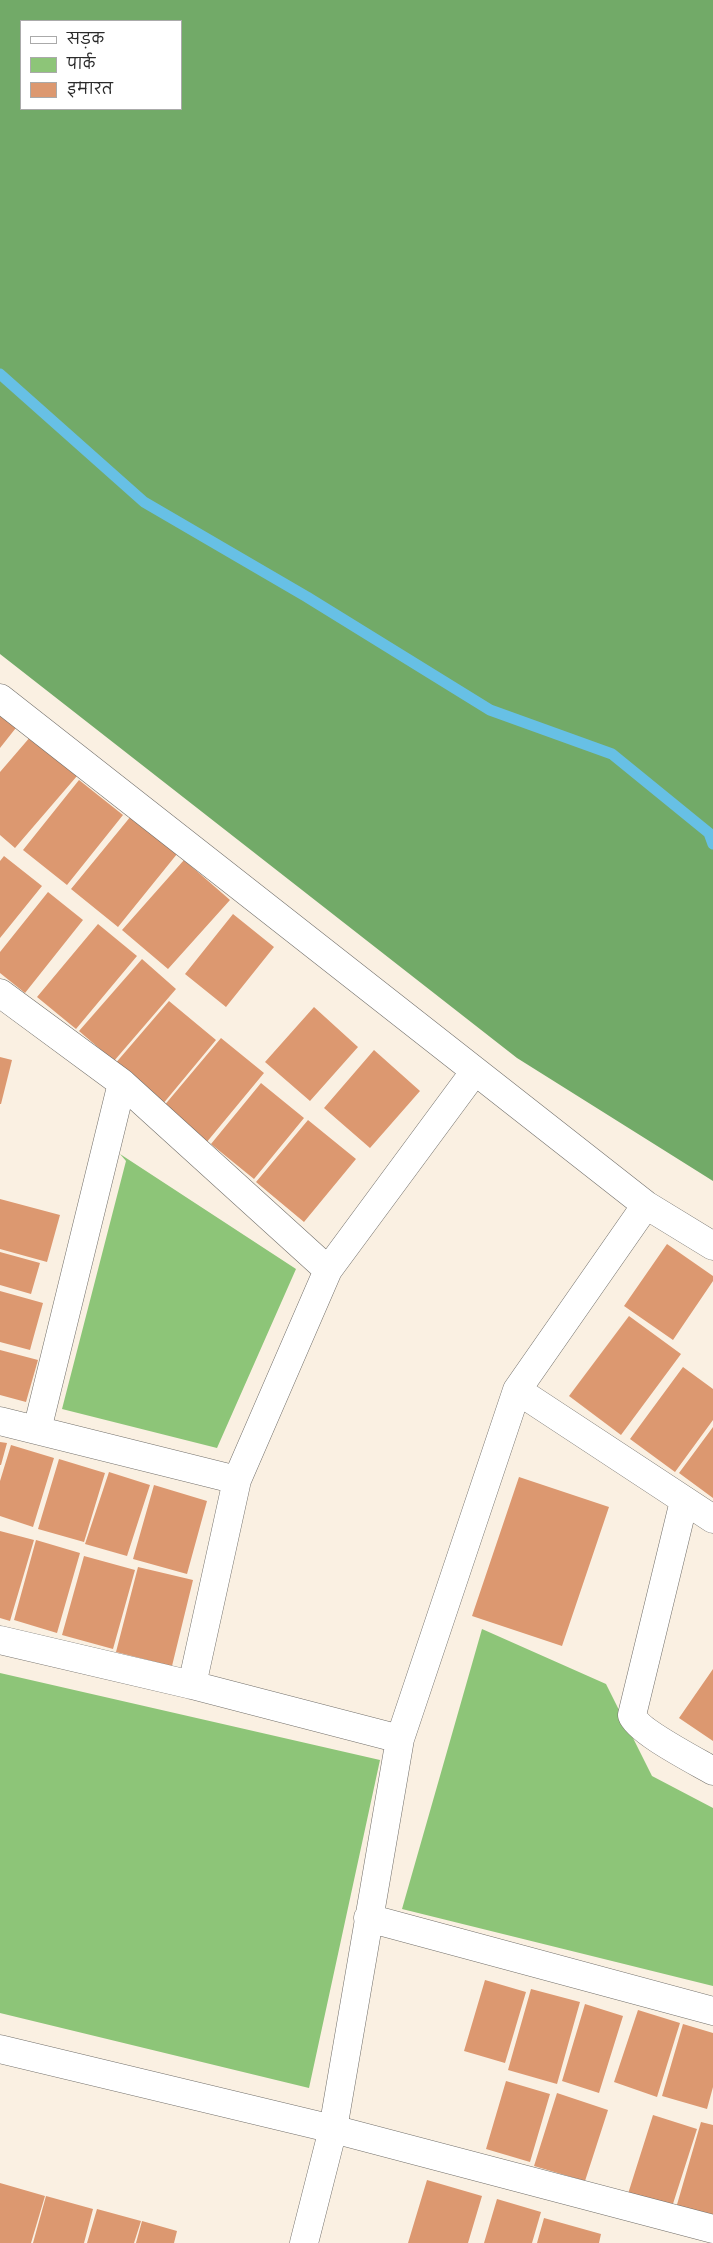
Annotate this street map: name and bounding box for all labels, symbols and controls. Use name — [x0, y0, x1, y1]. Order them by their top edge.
legend — [20, 20, 182, 110]
text: सड़क — [67, 30, 104, 49]
text: पार्क — [67, 55, 95, 74]
text: इमारत — [67, 80, 113, 99]

